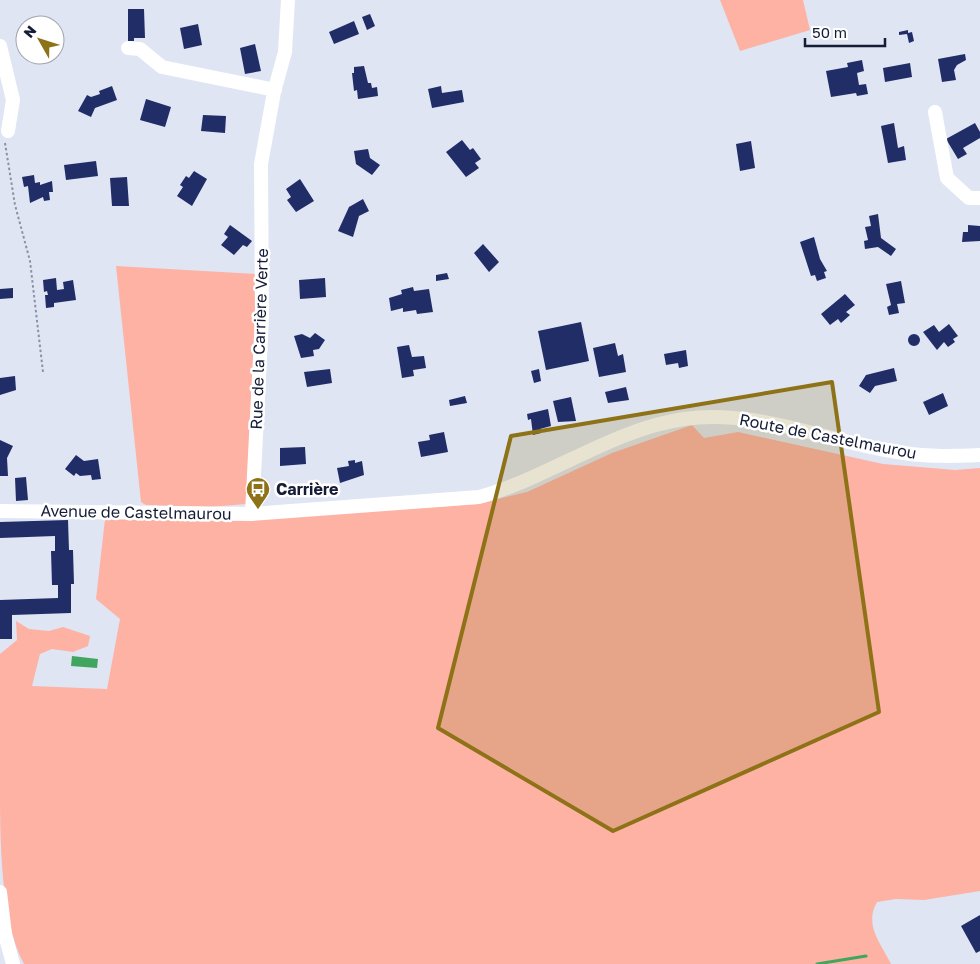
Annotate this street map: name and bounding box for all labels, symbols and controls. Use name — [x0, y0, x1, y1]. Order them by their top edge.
north arrow — [15, 15, 65, 65]
scale bar — [805, 15, 885, 47]
text: N — [20, 22, 39, 41]
text: 50 m — [812, 23, 847, 41]
street label: Rue de la Carrière Verte — [246, 248, 272, 430]
street label: Route de Castelmaurou — [738, 409, 918, 463]
bus stop icon: Carrière — [245, 476, 271, 510]
place label: Carrière — [276, 479, 338, 499]
street label: Avenue de Castelmaurou — [40, 500, 232, 524]

